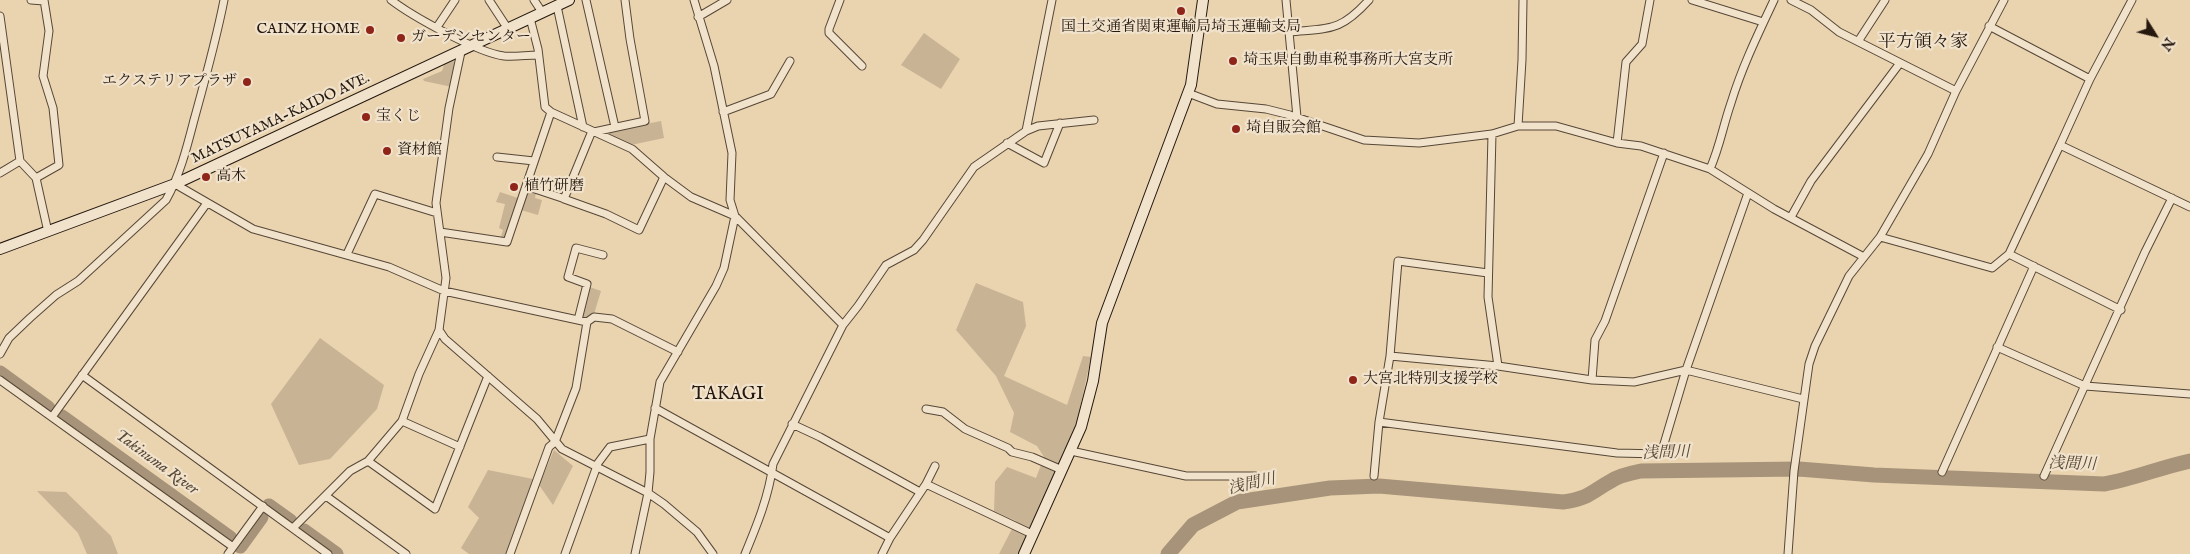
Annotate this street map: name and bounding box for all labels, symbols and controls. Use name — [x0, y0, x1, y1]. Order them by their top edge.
marker: 国土交通省関東運輸局埼玉運輸支局 — [1175, 5, 1187, 17]
north arrow — [2130, 10, 2180, 60]
place label: 国土交通省関東運輸局埼玉運輸支局 — [1061, 19, 1301, 37]
place label: CAINZ HOME — [256, 21, 360, 39]
marker: CAINZ HOME — [364, 24, 376, 36]
place label: ガーデンセンター — [411, 29, 531, 47]
marker: ガーデンセンター — [395, 32, 407, 44]
district label: 平方領々家 — [1878, 32, 1968, 54]
text: N — [2156, 34, 2178, 54]
place label: 埼玉県自動車税事務所大宮支所 — [1243, 52, 1453, 70]
marker: 埼玉県自動車税事務所大宮支所 — [1227, 55, 1239, 67]
street label: MATSUYAMA-KAIDO AVE. — [189, 70, 373, 168]
place label: エクステリアプラザ — [102, 73, 237, 91]
marker: エクステリアプラザ — [241, 76, 253, 88]
place label: 宝くじ — [376, 108, 421, 126]
marker: 宝くじ — [360, 111, 372, 123]
place label: 埼自販会館 — [1246, 120, 1321, 138]
marker: 埼自販会館 — [1230, 123, 1242, 135]
place label: 資材館 — [397, 142, 442, 160]
marker: 資材館 — [381, 145, 393, 157]
place label: 高木 — [216, 168, 246, 186]
marker: 高木 — [200, 171, 212, 183]
place label: 植竹研磨 — [524, 178, 584, 196]
marker: 植竹研磨 — [508, 181, 520, 193]
place label: 大宮北特別支援学校 — [1363, 371, 1498, 389]
marker: 大宮北特別支援学校 — [1347, 374, 1359, 386]
district label: TAKAGI — [688, 384, 768, 406]
water label: Takinuma River — [110, 426, 202, 500]
water label: 浅間川 — [1642, 444, 1690, 464]
water label: 浅間川 — [2048, 455, 2096, 475]
water label: 浅間川 — [1226, 470, 1278, 500]

